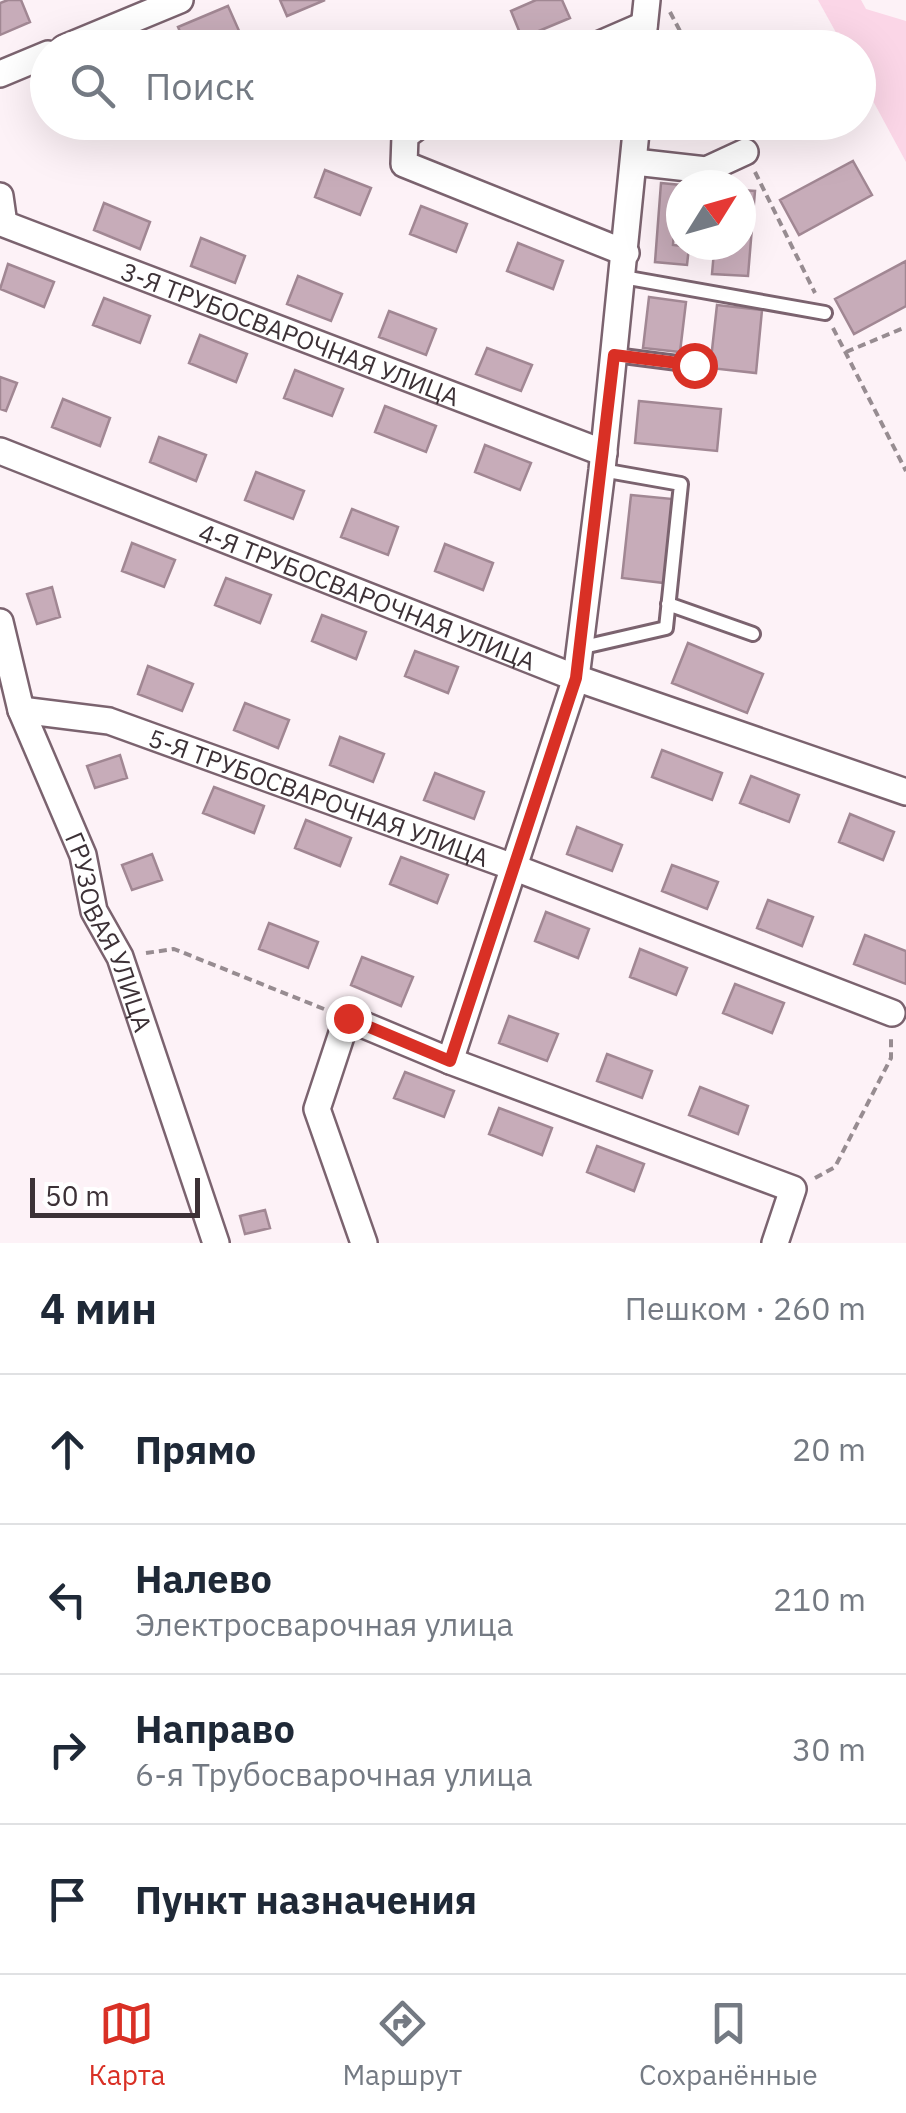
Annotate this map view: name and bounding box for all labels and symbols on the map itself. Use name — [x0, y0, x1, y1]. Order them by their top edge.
north arrow — [666, 170, 756, 260]
street label: 3-Я ТРУБОСВАРОЧНАЯ УЛИЦА — [117, 254, 464, 413]
route start — [672, 343, 718, 389]
street label: 4-Я ТРУБОСВАРОЧНАЯ УЛИЦА — [194, 515, 541, 677]
street label: 5-Я ТРУБОСВАРОЧНАЯ УЛИЦА — [144, 720, 494, 873]
street label: ГРУЗОВАЯ УЛИЦА — [58, 827, 160, 1036]
route end — [326, 996, 372, 1042]
scale bar — [30, 1173, 200, 1218]

